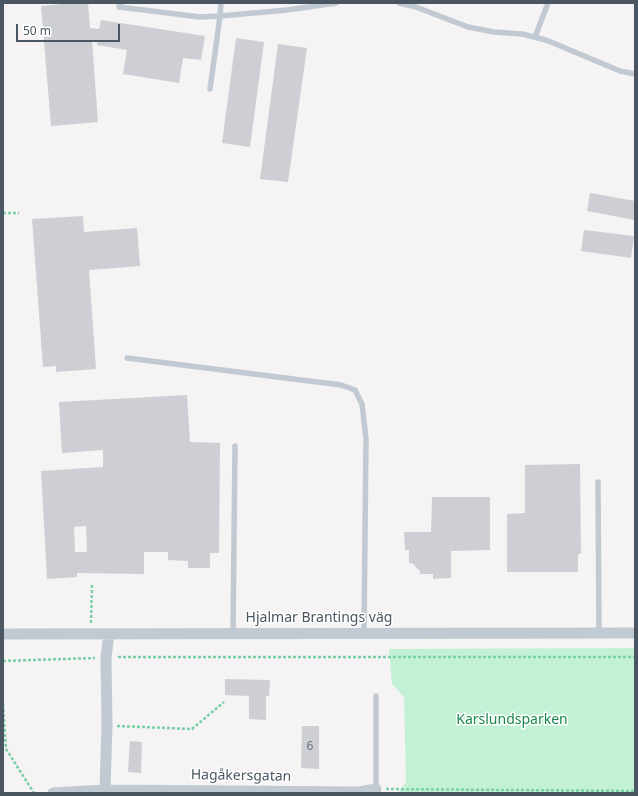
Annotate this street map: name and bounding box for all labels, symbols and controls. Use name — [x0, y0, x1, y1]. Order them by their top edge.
scale bar — [18, 16, 122, 42]
text: 50 m — [23, 22, 51, 39]
street label: Hjalmar Brantings väg — [246, 610, 392, 626]
park label: Karslundsparken — [456, 712, 568, 728]
house number: 6 — [307, 740, 313, 754]
street label: Hagåkersgatan — [191, 767, 291, 785]

